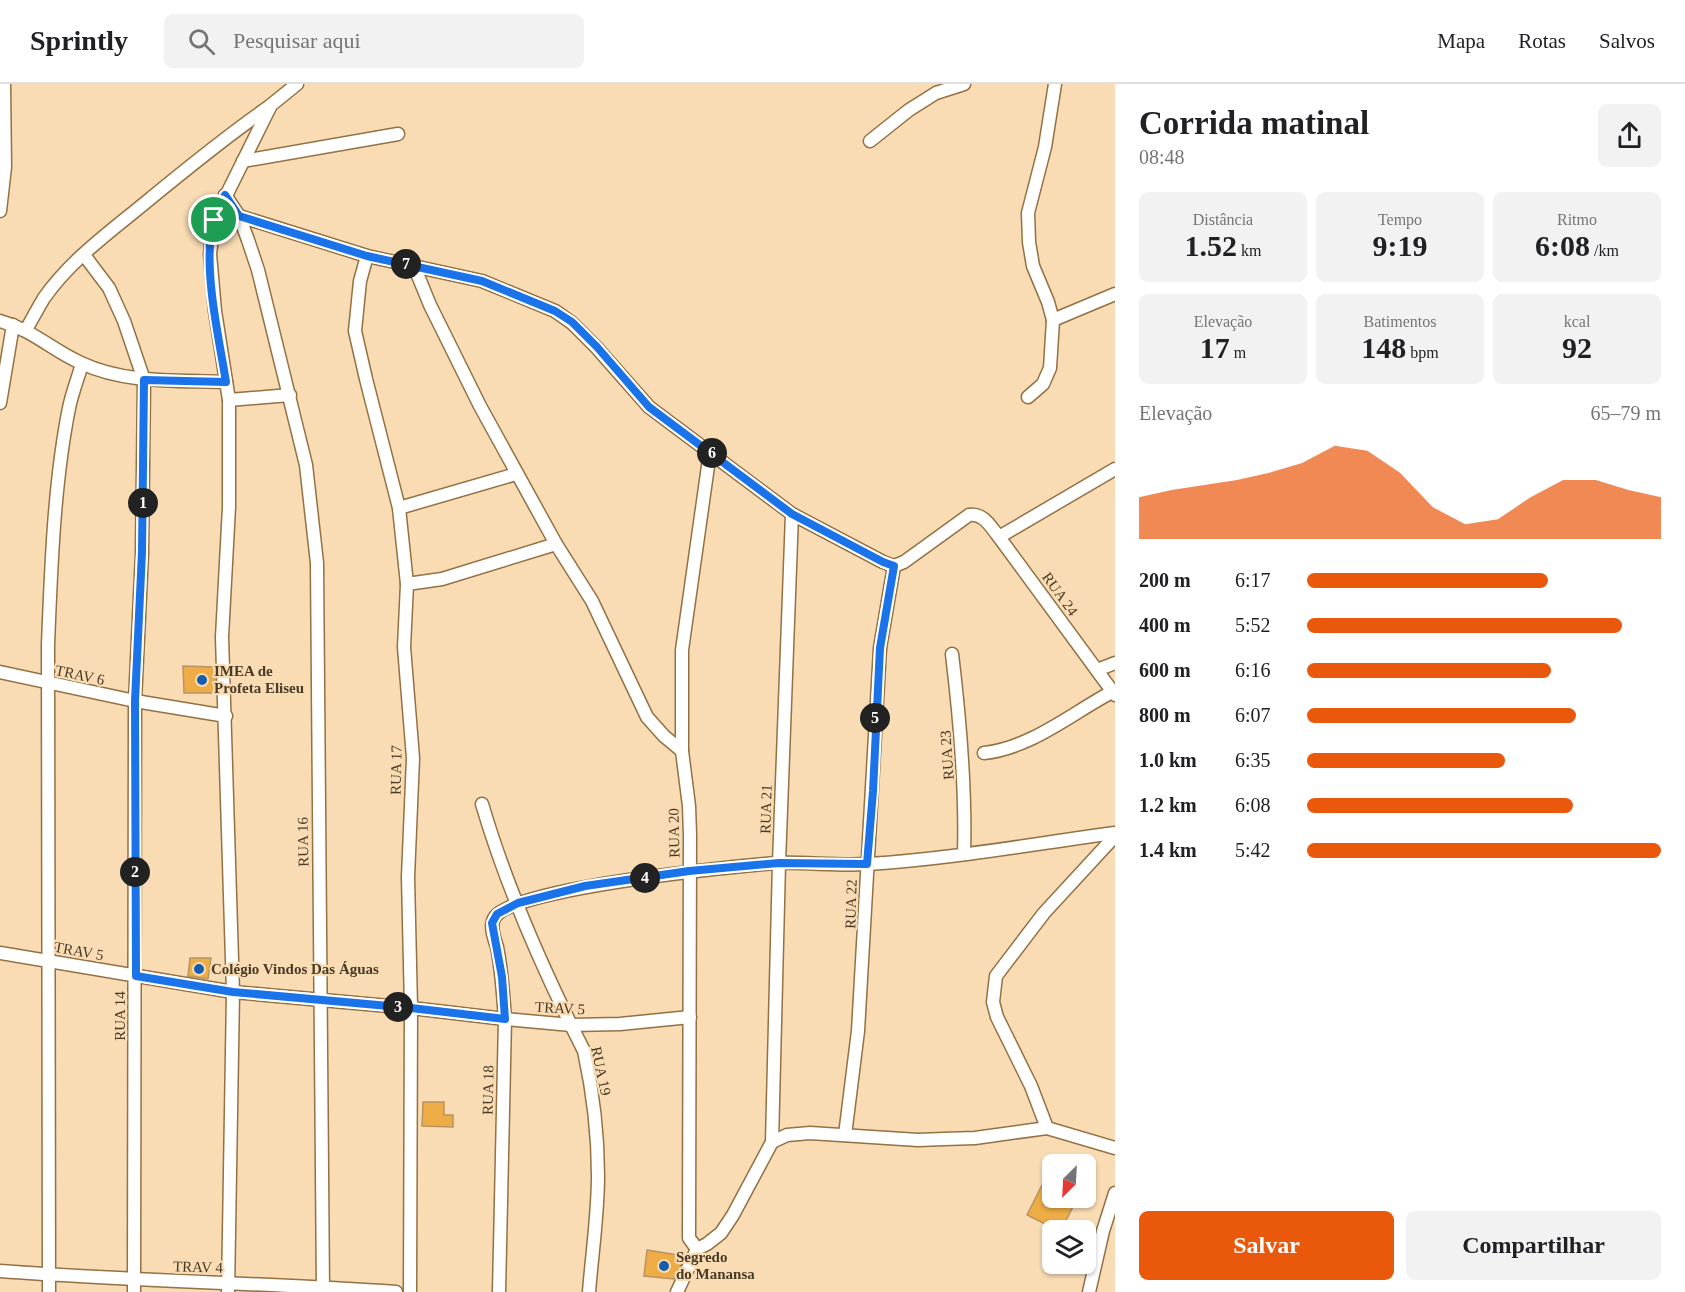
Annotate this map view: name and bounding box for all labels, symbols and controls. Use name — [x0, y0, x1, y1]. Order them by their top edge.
search box — [164, 14, 584, 68]
text: Sprintly — [30, 25, 128, 56]
icon: search — [185, 25, 218, 58]
text: Pesquisar aqui — [233, 28, 361, 53]
text: Mapa — [1437, 29, 1485, 53]
text: Rotas — [1518, 29, 1566, 53]
text: Salvos — [1599, 29, 1655, 53]
button: share — [1598, 104, 1661, 167]
text: Corrida matinal — [1139, 105, 1369, 141]
text: 08:48 — [1139, 146, 1185, 168]
pin — [188, 194, 239, 245]
icon: arrive — [197, 203, 230, 236]
text: Distância — [1193, 211, 1253, 228]
text: Tempo — [1378, 211, 1422, 228]
text: Ritmo — [1557, 211, 1597, 228]
text: 1.52 — [1185, 229, 1237, 262]
text: 9:19 — [1373, 229, 1428, 262]
text: 6:08 — [1535, 229, 1590, 262]
text: km — [1237, 242, 1261, 259]
text: /km — [1590, 242, 1619, 259]
pin: 7 — [391, 249, 421, 279]
text: 7 — [402, 255, 410, 272]
text: Elevação — [1194, 313, 1252, 330]
text: Batimentos — [1364, 313, 1436, 330]
text: kcal — [1564, 313, 1590, 330]
text: 17 — [1200, 331, 1230, 364]
text: 148 — [1361, 331, 1406, 364]
text: 92 — [1562, 331, 1592, 364]
text: m — [1230, 344, 1246, 361]
text: bpm — [1406, 344, 1439, 361]
text: Elevação — [1139, 402, 1212, 424]
text: 65–79 m — [1590, 402, 1661, 424]
pin: 6 — [697, 438, 727, 468]
text: 6 — [708, 444, 716, 461]
pin: 1 — [128, 488, 158, 518]
text: 1 — [139, 494, 147, 511]
street label: RUA 24 — [1039, 569, 1081, 619]
text: 200 m — [1139, 569, 1191, 591]
text: 6:17 — [1235, 569, 1271, 591]
text: 400 m — [1139, 614, 1191, 636]
text: 5:52 — [1235, 614, 1271, 636]
text: 600 m — [1139, 659, 1191, 681]
text: 6:16 — [1235, 659, 1271, 681]
street label: TRAV 6 — [54, 662, 107, 688]
place label: IMEA de Profeta Eliseu — [214, 663, 304, 696]
marker: IMEA de Profeta Eliseu — [195, 673, 209, 687]
pin: 5 — [860, 703, 890, 733]
text: 800 m — [1139, 704, 1191, 726]
text: 6:07 — [1235, 704, 1271, 726]
text: 5 — [871, 709, 879, 726]
street label: RUA 23 — [937, 730, 957, 780]
street label: RUA 17 — [388, 745, 404, 795]
text: 1.0 km — [1139, 749, 1197, 771]
text: 6:35 — [1235, 749, 1271, 771]
street label: RUA 21 — [757, 784, 775, 834]
text: 1.2 km — [1139, 794, 1197, 816]
text: 6:08 — [1235, 794, 1271, 816]
street label: RUA 20 — [666, 808, 682, 858]
street label: RUA 16 — [295, 817, 311, 867]
text: 1.4 km — [1139, 839, 1197, 861]
text: 5:42 — [1235, 839, 1271, 861]
pin: 2 — [120, 857, 150, 887]
text: 2 — [131, 863, 139, 880]
pin: 4 — [630, 863, 660, 893]
text: 4 — [641, 869, 649, 886]
street label: RUA 22 — [842, 879, 860, 929]
street label: TRAV 5 — [53, 939, 105, 963]
place label: Colégio Vindos Das Águas — [211, 961, 379, 977]
marker: Colégio Vindos Das Águas — [192, 962, 206, 976]
street label: RUA 14 — [112, 991, 128, 1041]
pin: 3 — [383, 992, 413, 1022]
text: 3 — [394, 998, 402, 1015]
street label: TRAV 5 — [535, 999, 585, 1017]
street label: RUA 19 — [588, 1045, 614, 1097]
street label: RUA 18 — [480, 1065, 496, 1115]
north arrow — [1042, 1154, 1096, 1208]
map controls — [1042, 1154, 1096, 1274]
button: Salvar — [1139, 1211, 1394, 1280]
button: Compartilhar — [1406, 1211, 1661, 1280]
button: layers — [1042, 1220, 1096, 1274]
place label: Segredo do Manansa — [676, 1249, 755, 1282]
street label: TRAV 4 — [173, 1258, 224, 1276]
marker: Segredo do Manansa — [657, 1259, 671, 1273]

